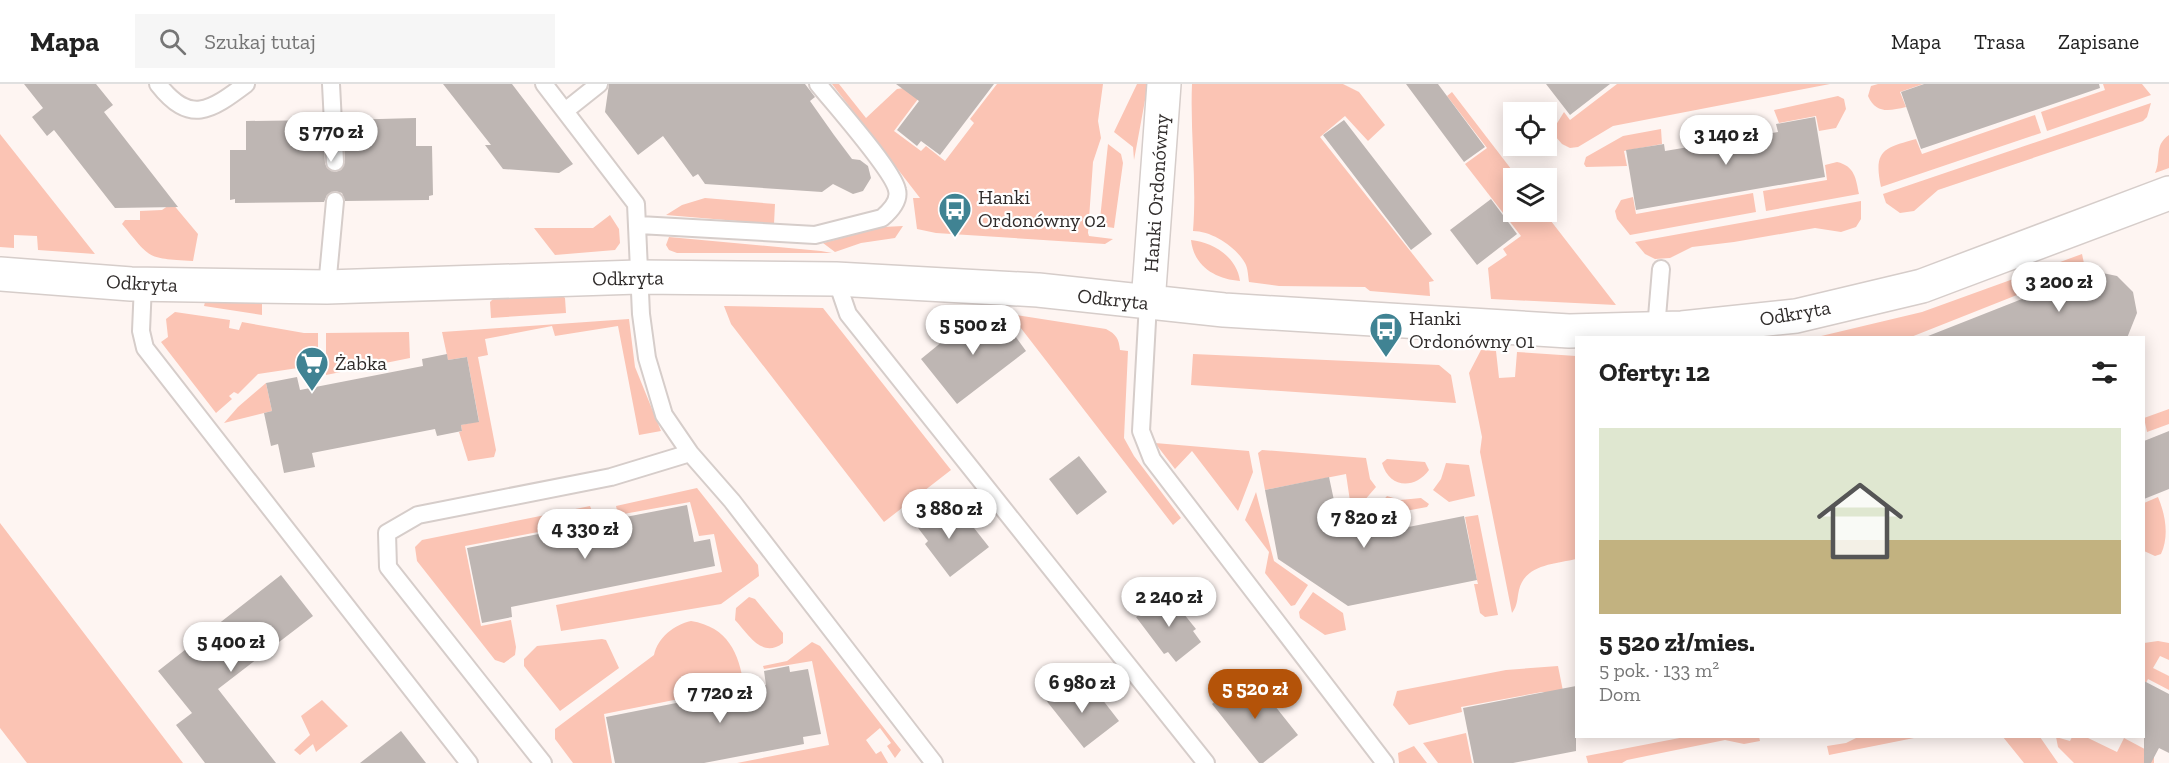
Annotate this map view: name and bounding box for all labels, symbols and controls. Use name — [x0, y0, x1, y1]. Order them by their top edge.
search box — [135, 14, 555, 68]
text: Mapa — [30, 25, 99, 58]
icon: search — [156, 25, 189, 58]
text: Szukaj tutaj — [204, 28, 316, 55]
text: Mapa — [1891, 29, 1941, 54]
text: Trasa — [1974, 29, 2025, 54]
text: Zapisane — [2058, 29, 2139, 54]
map controls — [1503, 102, 1557, 222]
button: locate — [1503, 102, 1557, 156]
pin: 5 770 zł — [269, 112, 393, 163]
street label: Hanki Ordonówny — [1138, 112, 1174, 273]
pin: 3 140 zł — [1664, 115, 1788, 166]
text: 5 770 zł — [299, 119, 363, 143]
text: 3 140 zł — [1694, 122, 1758, 146]
button: layers — [1503, 168, 1557, 222]
place label: Hanki Ordonówny 02 — [978, 185, 1106, 232]
bus stop icon: Hanki Ordonówny 02 — [937, 191, 973, 238]
pin: 3 200 zł — [1997, 262, 2121, 313]
street label: Odkryta — [592, 265, 664, 291]
street label: Odkryta — [106, 269, 179, 297]
text: 3 200 zł — [2025, 269, 2093, 293]
street label: Odkryta — [1076, 283, 1150, 315]
street label: Odkryta — [1758, 295, 1833, 331]
pin: 5 500 zł — [911, 305, 1035, 356]
place label: Hanki Ordonówny 01 — [1409, 306, 1535, 353]
bus stop icon: Hanki Ordonówny 01 — [1368, 311, 1404, 358]
text: 5 500 zł — [940, 312, 1006, 336]
supermarket icon: Żabka — [294, 345, 330, 392]
place label: Żabka — [335, 351, 387, 375]
text: Oferty: 12 — [1599, 356, 1710, 388]
icon: filters — [2088, 356, 2121, 389]
icon: home — [1806, 467, 1914, 575]
pin: 3 880 zł — [887, 489, 1011, 540]
text: 3 880 zł — [916, 496, 982, 520]
pin: 7 820 zł — [1302, 498, 1426, 549]
text: 7 820 zł — [1331, 505, 1397, 529]
pin: 4 330 zł — [523, 509, 647, 560]
text: 4 330 zł — [551, 516, 619, 540]
pin: 2 240 zł — [1107, 577, 1231, 628]
text: 2 240 zł — [1135, 584, 1203, 608]
pin: 5 400 zł — [169, 622, 293, 673]
text: 5 520 zł/mies. — [1599, 626, 1755, 658]
text: 5 400 zł — [197, 629, 265, 653]
text: 5 pok. · 133 m² — [1599, 658, 1719, 682]
pin: 6 980 zł — [1020, 663, 1144, 714]
pin: 5 520 zł — [1193, 669, 1317, 720]
text: 6 980 zł — [1049, 670, 1115, 694]
pin: 7 720 zł — [658, 673, 782, 724]
text: 5 520 zł — [1222, 676, 1288, 700]
text: 7 720 zł — [688, 680, 752, 704]
text: Dom — [1599, 682, 1641, 706]

